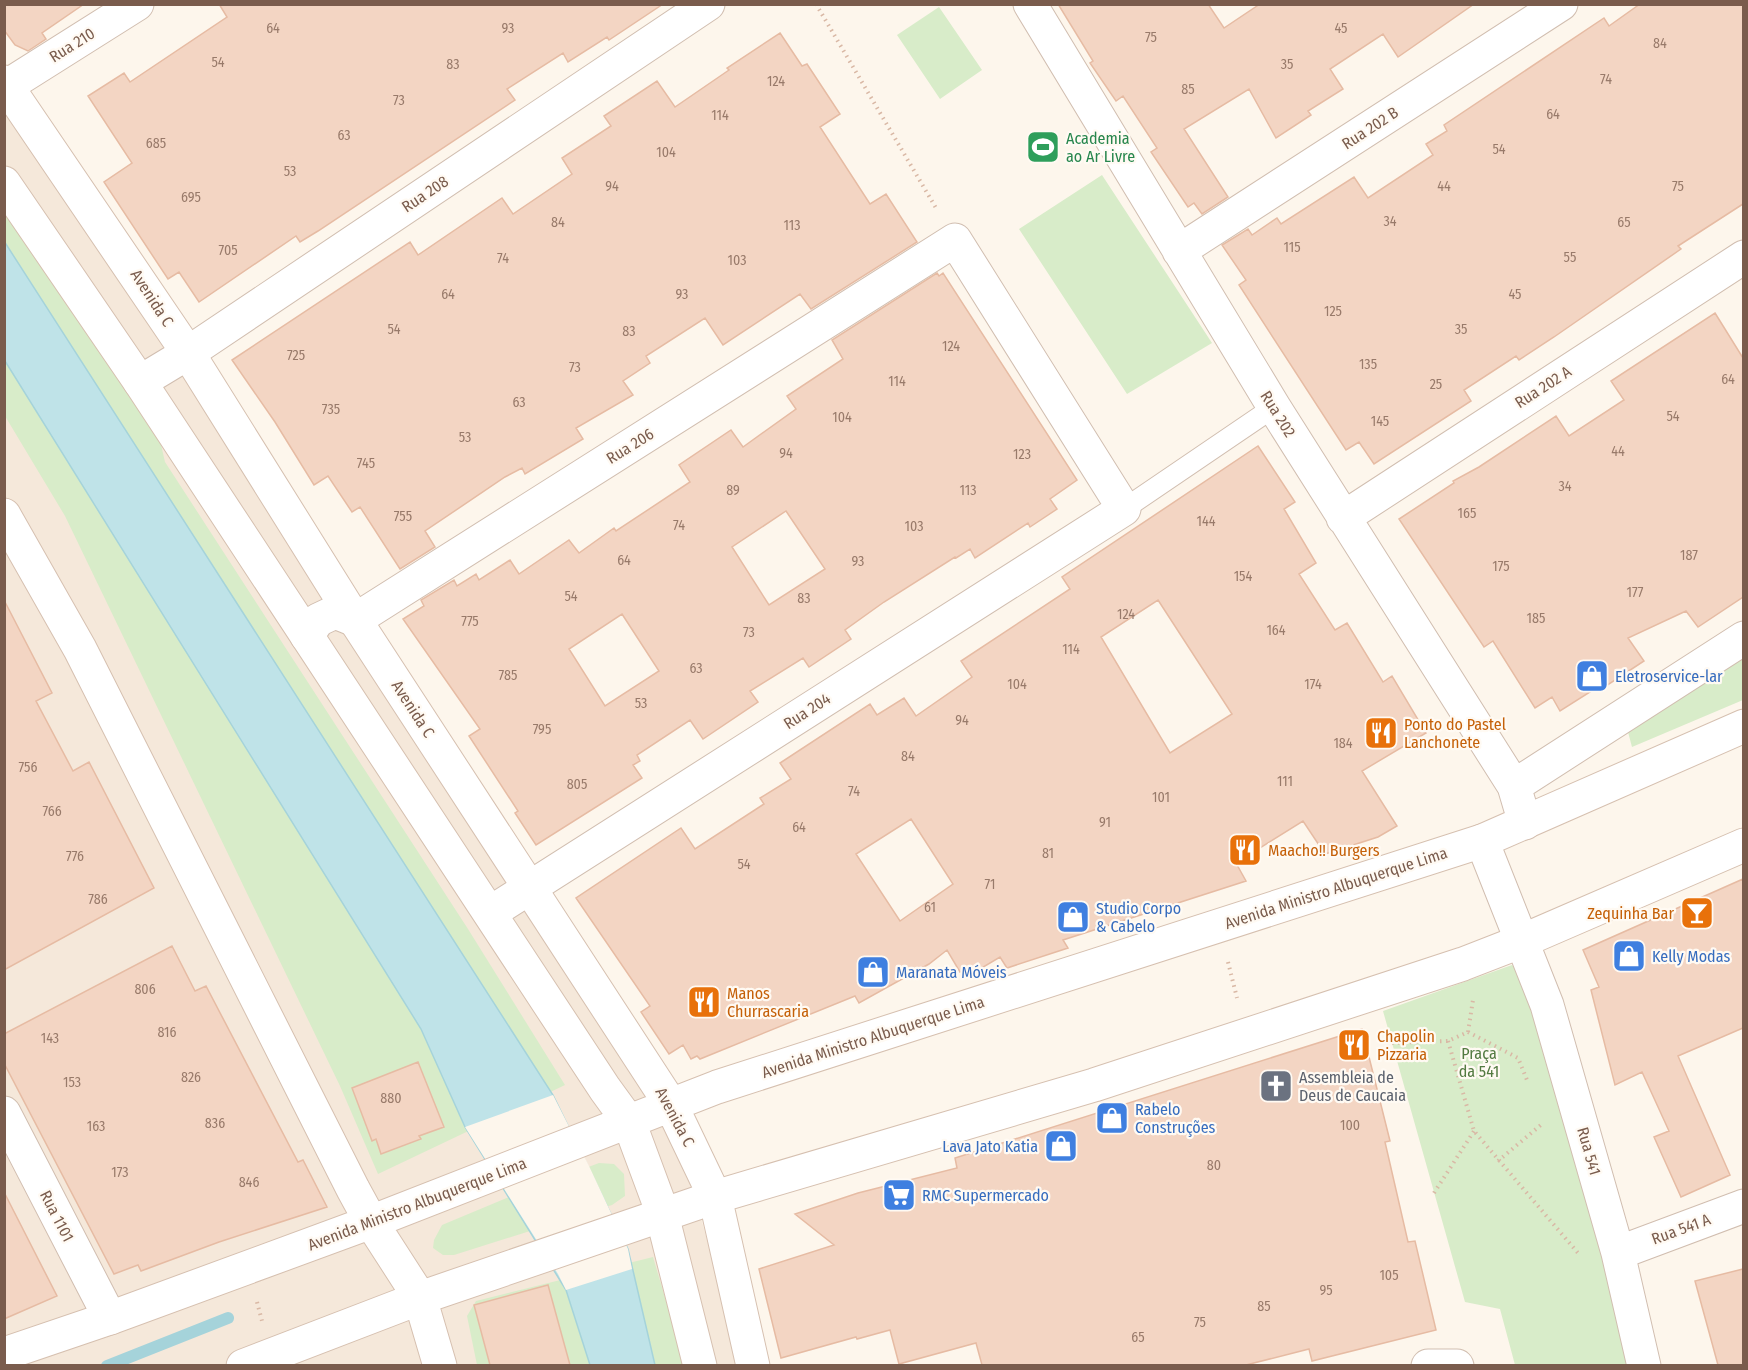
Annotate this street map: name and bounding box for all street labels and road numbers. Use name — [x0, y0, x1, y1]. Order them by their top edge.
street label: Rua 210 — [46, 24, 98, 66]
street label: Rua 202 B — [1338, 103, 1402, 153]
street label: Rua 208 — [398, 172, 452, 216]
street label: Avenida C — [127, 266, 177, 330]
street label: Rua 202 A — [1511, 362, 1575, 412]
street label: Rua 202 — [1256, 387, 1300, 441]
street label: Rua 206 — [603, 424, 657, 468]
street label: Avenida C — [388, 677, 438, 741]
street label: Rua 204 — [780, 689, 834, 733]
street label: Avenida Ministro Albuquerque Lima — [1222, 843, 1450, 933]
street label: Avenida Ministro Albuquerque Lima — [759, 992, 987, 1082]
street label: Avenida C — [652, 1084, 698, 1150]
street label: Rua 541 — [1573, 1125, 1605, 1177]
street label: Avenida Ministro Albuquerque Lima — [305, 1153, 529, 1255]
street label: Rua 1101 — [36, 1187, 78, 1245]
street label: Rua 541 A — [1649, 1209, 1714, 1248]

